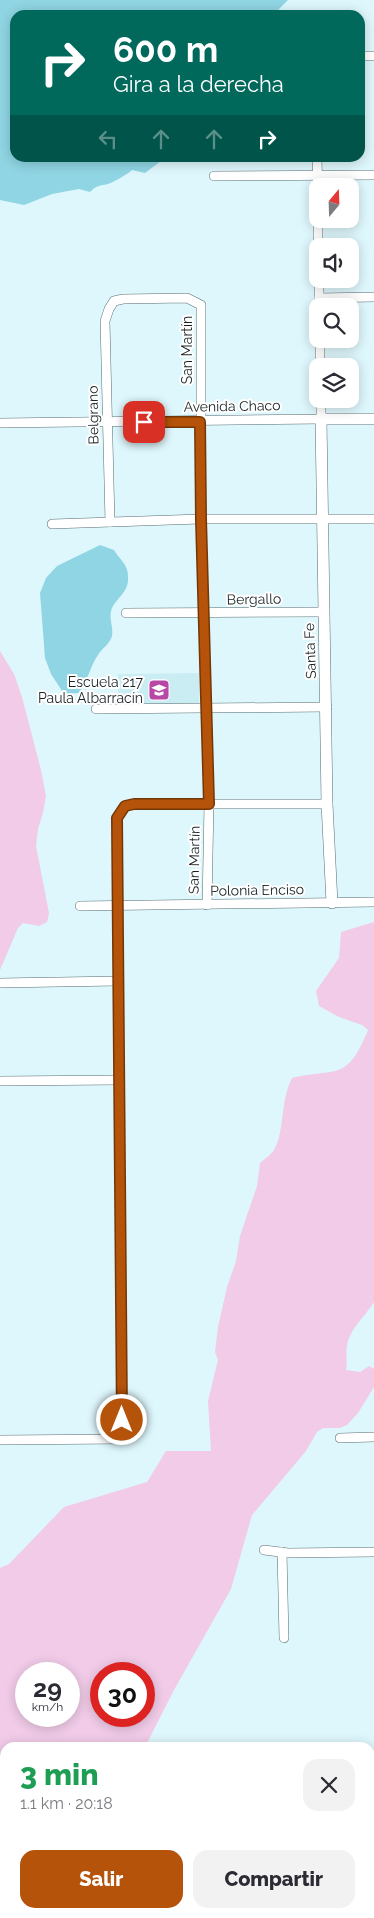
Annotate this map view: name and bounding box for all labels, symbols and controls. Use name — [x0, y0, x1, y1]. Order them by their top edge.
text: 600 m — [113, 29, 218, 70]
icon: right — [30, 30, 95, 95]
text: Gira a la derecha — [113, 71, 284, 97]
icon: left — [94, 125, 122, 153]
icon: ahead — [147, 125, 175, 153]
icon: ahead — [200, 125, 228, 153]
icon: right — [253, 125, 281, 153]
north arrow — [309, 178, 359, 228]
map controls — [309, 178, 359, 408]
button: sound — [309, 238, 359, 288]
button: search — [309, 298, 359, 348]
street label: San Martín — [179, 316, 195, 384]
button: layers — [309, 358, 359, 408]
street label: Belgrano — [84, 385, 102, 445]
street label: Avenida Chaco — [183, 397, 281, 415]
pin — [123, 401, 165, 443]
icon: arrive — [130, 408, 158, 436]
street label: Bergallo — [227, 591, 281, 607]
street label: Santa Fe — [301, 623, 319, 679]
place label: Escuela 217 Paula Albarracín — [38, 674, 143, 706]
school or university icon: Escuela 217 Paula Albarracín — [147, 678, 171, 702]
street label: San Martín — [185, 826, 203, 894]
street label: Polonia Enciso — [210, 881, 304, 899]
position arrow — [95, 1393, 147, 1445]
speed limit sign: 30 — [90, 1662, 155, 1727]
text: 29 — [33, 1673, 62, 1703]
text: km/h — [32, 1700, 63, 1714]
text: 3 min — [20, 1757, 99, 1792]
button: close — [303, 1759, 355, 1811]
text: 1.1 km · 20:18 — [20, 1794, 113, 1813]
button: Salir — [20, 1850, 183, 1908]
button: Compartir — [193, 1850, 355, 1908]

